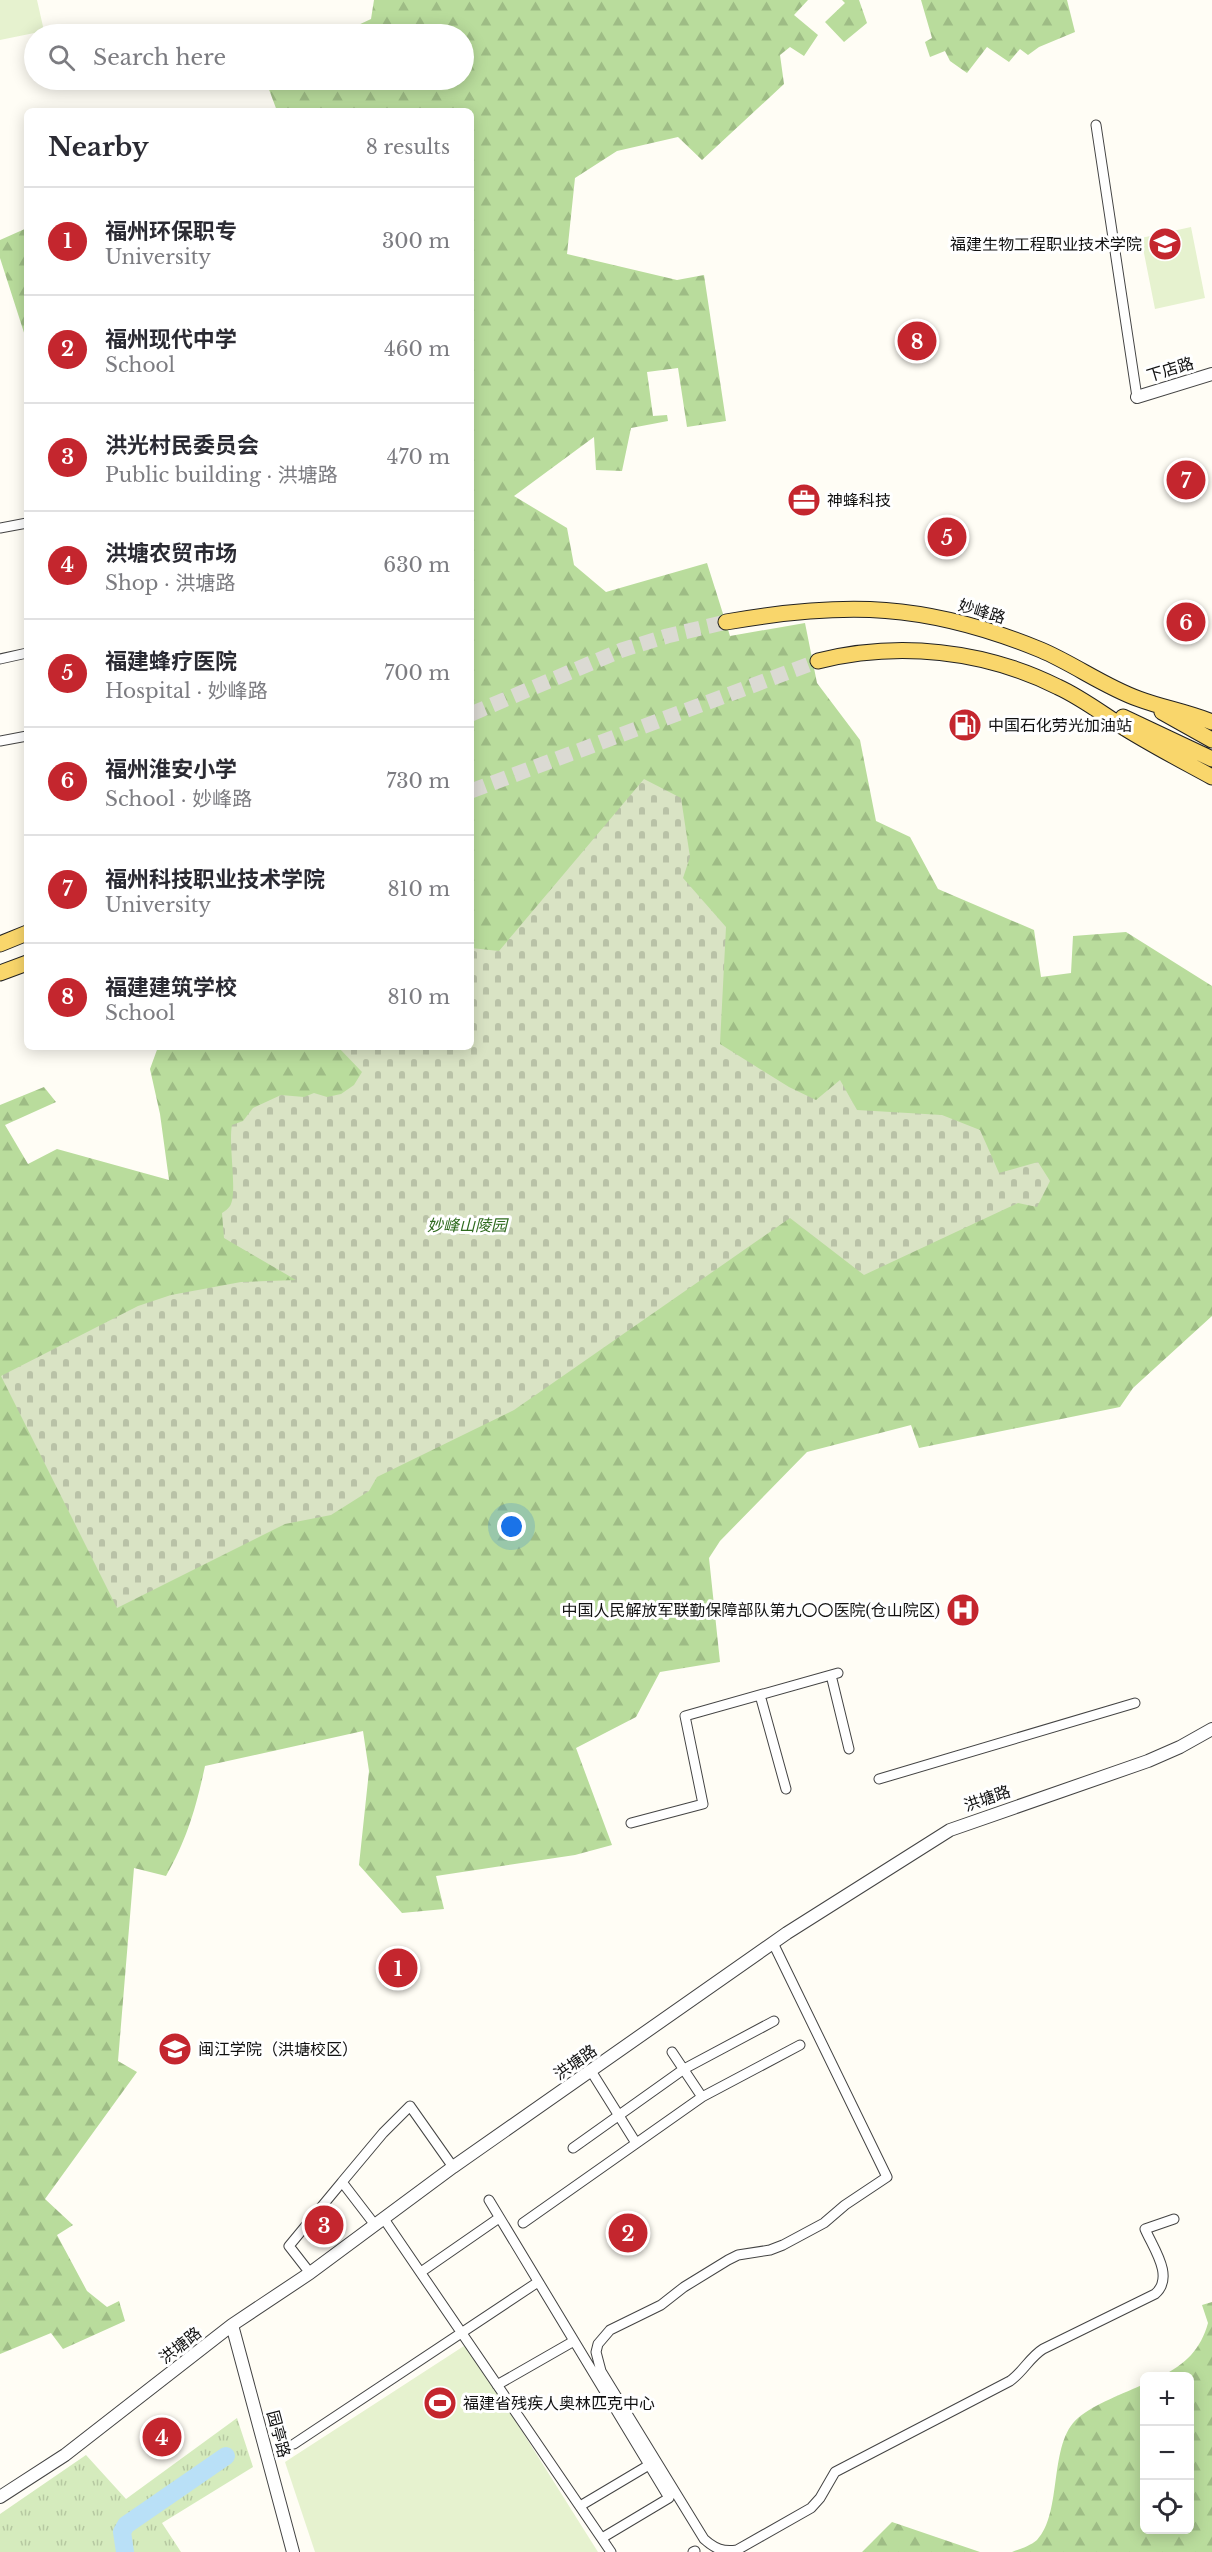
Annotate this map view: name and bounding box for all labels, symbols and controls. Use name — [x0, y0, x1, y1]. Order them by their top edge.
search box — [24, 24, 474, 90]
icon: search — [45, 41, 78, 74]
text: Search here — [93, 44, 226, 71]
text: Nearby — [48, 131, 149, 163]
text: 8 results — [366, 135, 450, 159]
text: 福州环保职专 — [105, 218, 237, 245]
school or university icon: 福建生物工程职业技术学院 — [1147, 226, 1183, 262]
text: 1 — [63, 229, 72, 253]
text: 300 m — [382, 229, 450, 253]
place label: 福建生物工程职业技术学院 — [950, 234, 1142, 254]
text: University — [105, 245, 211, 269]
pin: 8 — [898, 318, 936, 364]
text: 福州现代中学 — [105, 326, 237, 353]
text: 2 — [61, 337, 74, 361]
text: 460 m — [384, 337, 450, 361]
street label: 下店路 — [1144, 352, 1196, 386]
text: School — [105, 353, 175, 377]
text: 洪光村民委员会 — [105, 432, 259, 459]
text: 3 — [61, 445, 74, 469]
text: 470 m — [387, 445, 450, 469]
pin: 7 — [1166, 458, 1206, 502]
text: Public building · 洪塘路 — [105, 463, 338, 487]
office icon: 神蜂科技 — [786, 482, 822, 518]
place label: 神蜂科技 — [827, 490, 891, 510]
pin: 5 — [928, 514, 966, 560]
text: 洪塘农贸市场 — [105, 540, 237, 567]
text: 4 — [61, 553, 74, 577]
text: 630 m — [383, 553, 450, 577]
text: Shop · 洪塘路 — [105, 571, 236, 595]
street label: 妙峰路 — [956, 594, 1008, 628]
pin: 6 — [1166, 600, 1206, 644]
text: 福建蜂疗医院 — [105, 648, 237, 675]
text: 5 — [62, 661, 73, 685]
text: 700 m — [384, 661, 450, 685]
text: Hospital · 妙峰路 — [105, 679, 268, 703]
fuel station icon: 中国石化劳光加油站 — [947, 707, 983, 743]
place label: 中国石化劳光加油站 — [988, 715, 1132, 735]
text: 福州淮安小学 — [105, 756, 237, 783]
text: 6 — [61, 769, 74, 793]
text: 730 m — [386, 769, 450, 793]
text: School · 妙峰路 — [105, 787, 252, 811]
text: 福州科技职业技术学院 — [105, 866, 325, 893]
text: 7 — [62, 877, 73, 901]
text: 810 m — [387, 877, 450, 901]
text: University — [105, 893, 211, 917]
text: 福建建筑学校 — [105, 974, 237, 1001]
text: 8 — [61, 985, 74, 1009]
text: 810 m — [387, 985, 450, 1009]
text: School — [105, 1001, 175, 1025]
park label: 妙峰山陵园 — [427, 1215, 509, 1235]
your location — [497, 1512, 526, 1541]
hospital icon: 中国人民解放军联勤保障部队第九〇〇医院(仓山院区) — [945, 1592, 981, 1628]
place label: 中国人民解放军联勤保障部队第九〇〇医院(仓山院区) — [561, 1600, 940, 1620]
street label: 洪塘路 — [961, 1781, 1013, 1815]
pin: 1 — [378, 1946, 418, 1990]
school or university icon: 闽江学院（洪塘校区） — [157, 2031, 193, 2067]
place label: 闽江学院（洪塘校区） — [198, 2039, 358, 2059]
street label: 洪塘路 — [550, 2040, 600, 2084]
pin: 3 — [304, 2202, 344, 2248]
pin: 2 — [608, 2210, 648, 2256]
street label: 洪塘路 — [155, 2322, 205, 2368]
map controls — [1140, 2372, 1194, 2534]
button: + — [1140, 2372, 1194, 2426]
sports icon: 福建省残疾人奥林匹克中心 — [422, 2385, 458, 2421]
place label: 福建省残疾人奥林匹克中心 — [463, 2393, 655, 2413]
street label: 园亭路 — [263, 2408, 295, 2460]
pin: 4 — [142, 2414, 182, 2460]
button: − — [1140, 2426, 1194, 2480]
button: locate — [1140, 2480, 1194, 2534]

